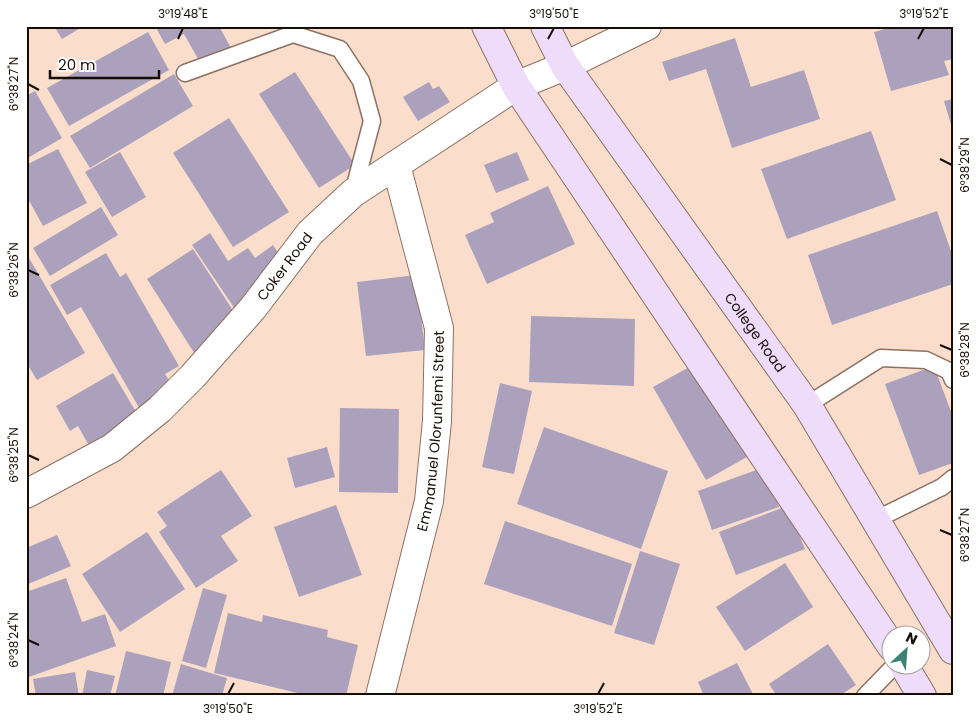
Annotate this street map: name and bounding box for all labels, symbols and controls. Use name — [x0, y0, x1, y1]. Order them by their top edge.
text: 3°19'48"E — [158, 5, 208, 22]
text: 3°19'50"E — [529, 5, 579, 22]
text: 3°19'52"E — [899, 5, 949, 22]
scale bar — [50, 48, 159, 80]
text: 20 m — [58, 54, 96, 75]
text: 6°38'27"N — [5, 57, 22, 111]
text: 6°38'29"N — [956, 137, 973, 193]
street label: Coker Road — [252, 228, 317, 305]
text: 6°38'26"N — [5, 242, 22, 298]
street label: College Road — [720, 288, 791, 376]
text: 6°38'28"N — [956, 322, 973, 378]
street label: Emmanuel Olorunfemi Street — [412, 330, 449, 534]
text: 6°38'25"N — [5, 427, 22, 483]
text: 6°38'27"N — [956, 508, 973, 562]
text: 6°38'24"N — [5, 612, 22, 668]
north arrow — [882, 624, 932, 674]
text: N — [903, 627, 921, 650]
text: 3°19'50"E — [203, 700, 253, 717]
text: 3°19'52"E — [573, 700, 623, 717]

